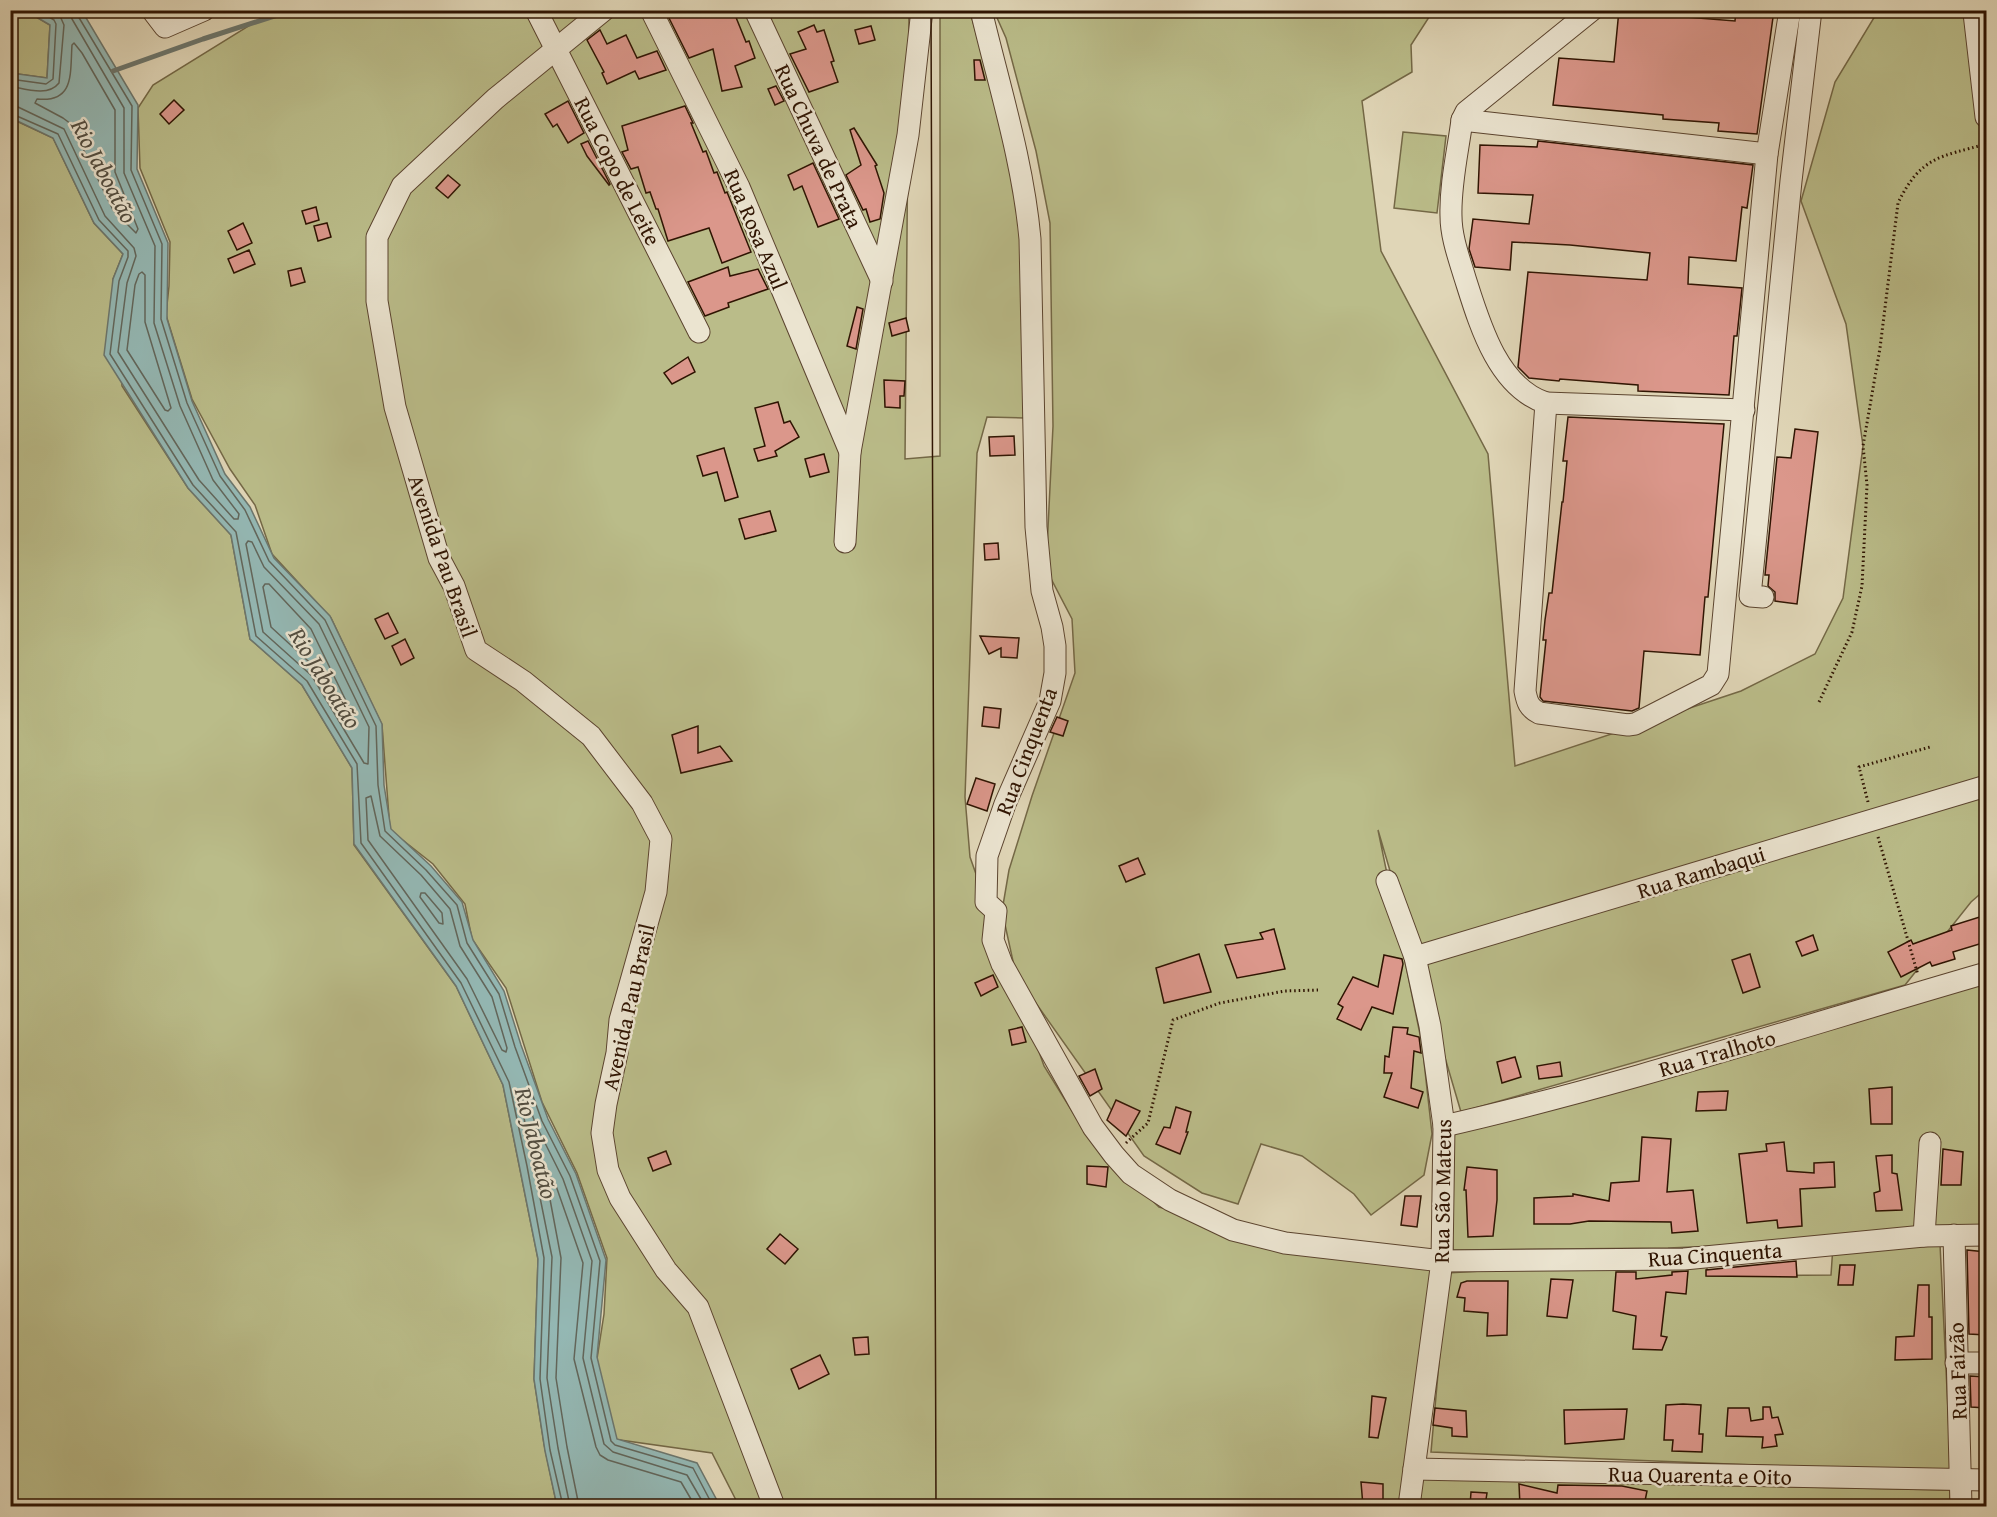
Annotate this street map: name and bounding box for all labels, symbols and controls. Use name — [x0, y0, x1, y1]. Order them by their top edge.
street label: Rua Chuva de Prata — [767, 59, 871, 234]
street label: Rua Copo de Leite — [567, 91, 669, 251]
water label: Rio Jaboatão — [62, 111, 147, 229]
street label: Rua Rosa Azul — [716, 163, 796, 295]
street label: Avenida Pau Brasil — [400, 470, 486, 642]
water label: Rio Jaboatão — [280, 619, 370, 735]
street label: Rua Cinquenta — [987, 682, 1065, 820]
street label: Rua Rambaqui — [1633, 837, 1769, 907]
street label: Avenida Pau Brasil — [593, 920, 663, 1094]
street label: Rua Tralhoto — [1655, 1021, 1779, 1085]
water label: Rio Jaboatão — [505, 1082, 567, 1202]
street label: Rua São Mateus — [1425, 1119, 1459, 1263]
street label: Rua Cinquenta — [1647, 1233, 1784, 1275]
street label: Rua Faizão — [1939, 1322, 1975, 1420]
street label: Rua Quarenta e Oito — [1608, 1457, 1792, 1493]

